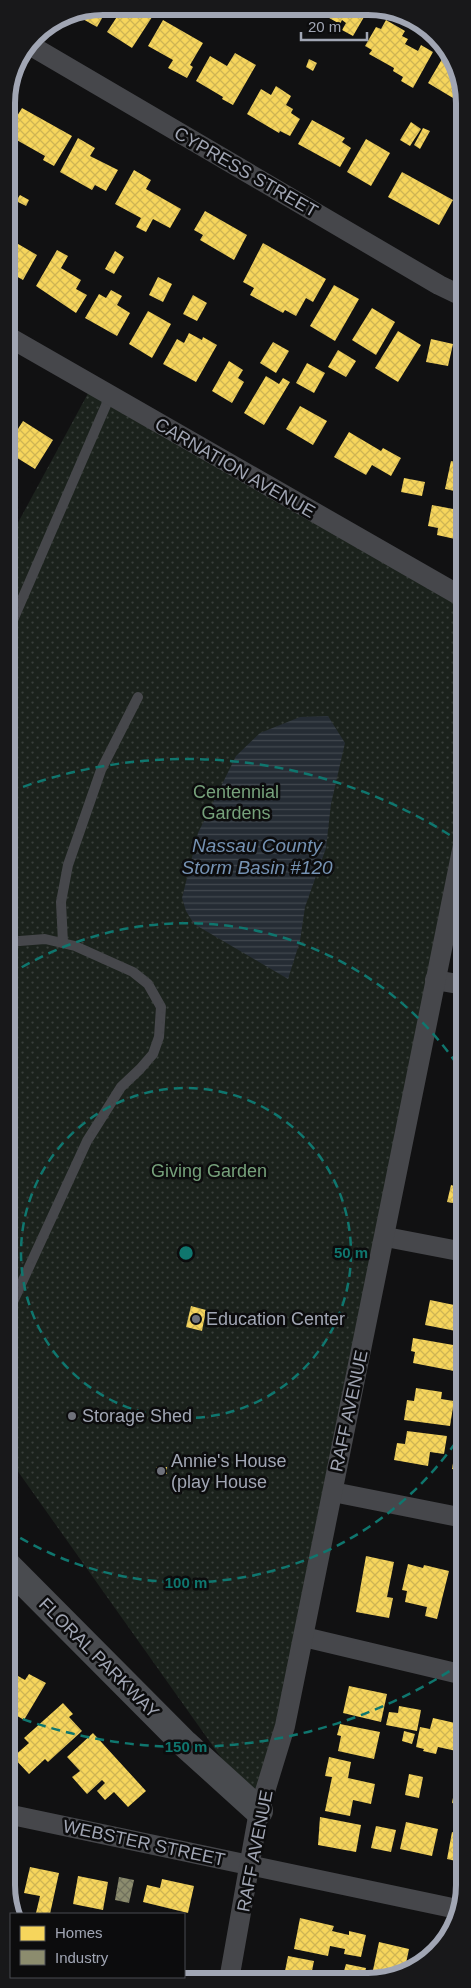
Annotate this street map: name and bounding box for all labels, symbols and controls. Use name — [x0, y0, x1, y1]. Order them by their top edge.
scale bar — [301, 10, 367, 42]
text: 20 m — [308, 18, 341, 35]
street label: CYPRESS STREET — [171, 123, 321, 221]
street label: CARNATION AVENUE — [151, 414, 319, 522]
park label: Centennial Gardens — [193, 782, 279, 823]
water label: Nassau County Storm Basin #120 — [181, 835, 333, 878]
park label: Giving Garden — [151, 1161, 267, 1181]
centre of rings — [177, 1244, 195, 1262]
text: 50 m — [334, 1244, 368, 1261]
place label: Education Center — [206, 1309, 345, 1329]
marker: Education Center — [190, 1313, 202, 1325]
street label: RAFF AVENUE — [326, 1348, 372, 1474]
place label: Storage Shed — [82, 1406, 192, 1426]
marker: Storage Shed — [66, 1410, 78, 1422]
place label: Annie's House (play House — [171, 1451, 287, 1492]
marker: Annie's House (play House — [155, 1465, 167, 1477]
text: 100 m — [165, 1574, 207, 1591]
street label: FLORAL PARKWAY — [35, 1594, 163, 1722]
text: 150 m — [165, 1738, 207, 1755]
street label: RAFF AVENUE — [233, 1788, 277, 1914]
street label: WEBSTER STREET — [61, 1816, 227, 1870]
legend — [10, 1913, 185, 1978]
text: Homes — [55, 1924, 103, 1941]
text: Industry — [55, 1949, 109, 1966]

